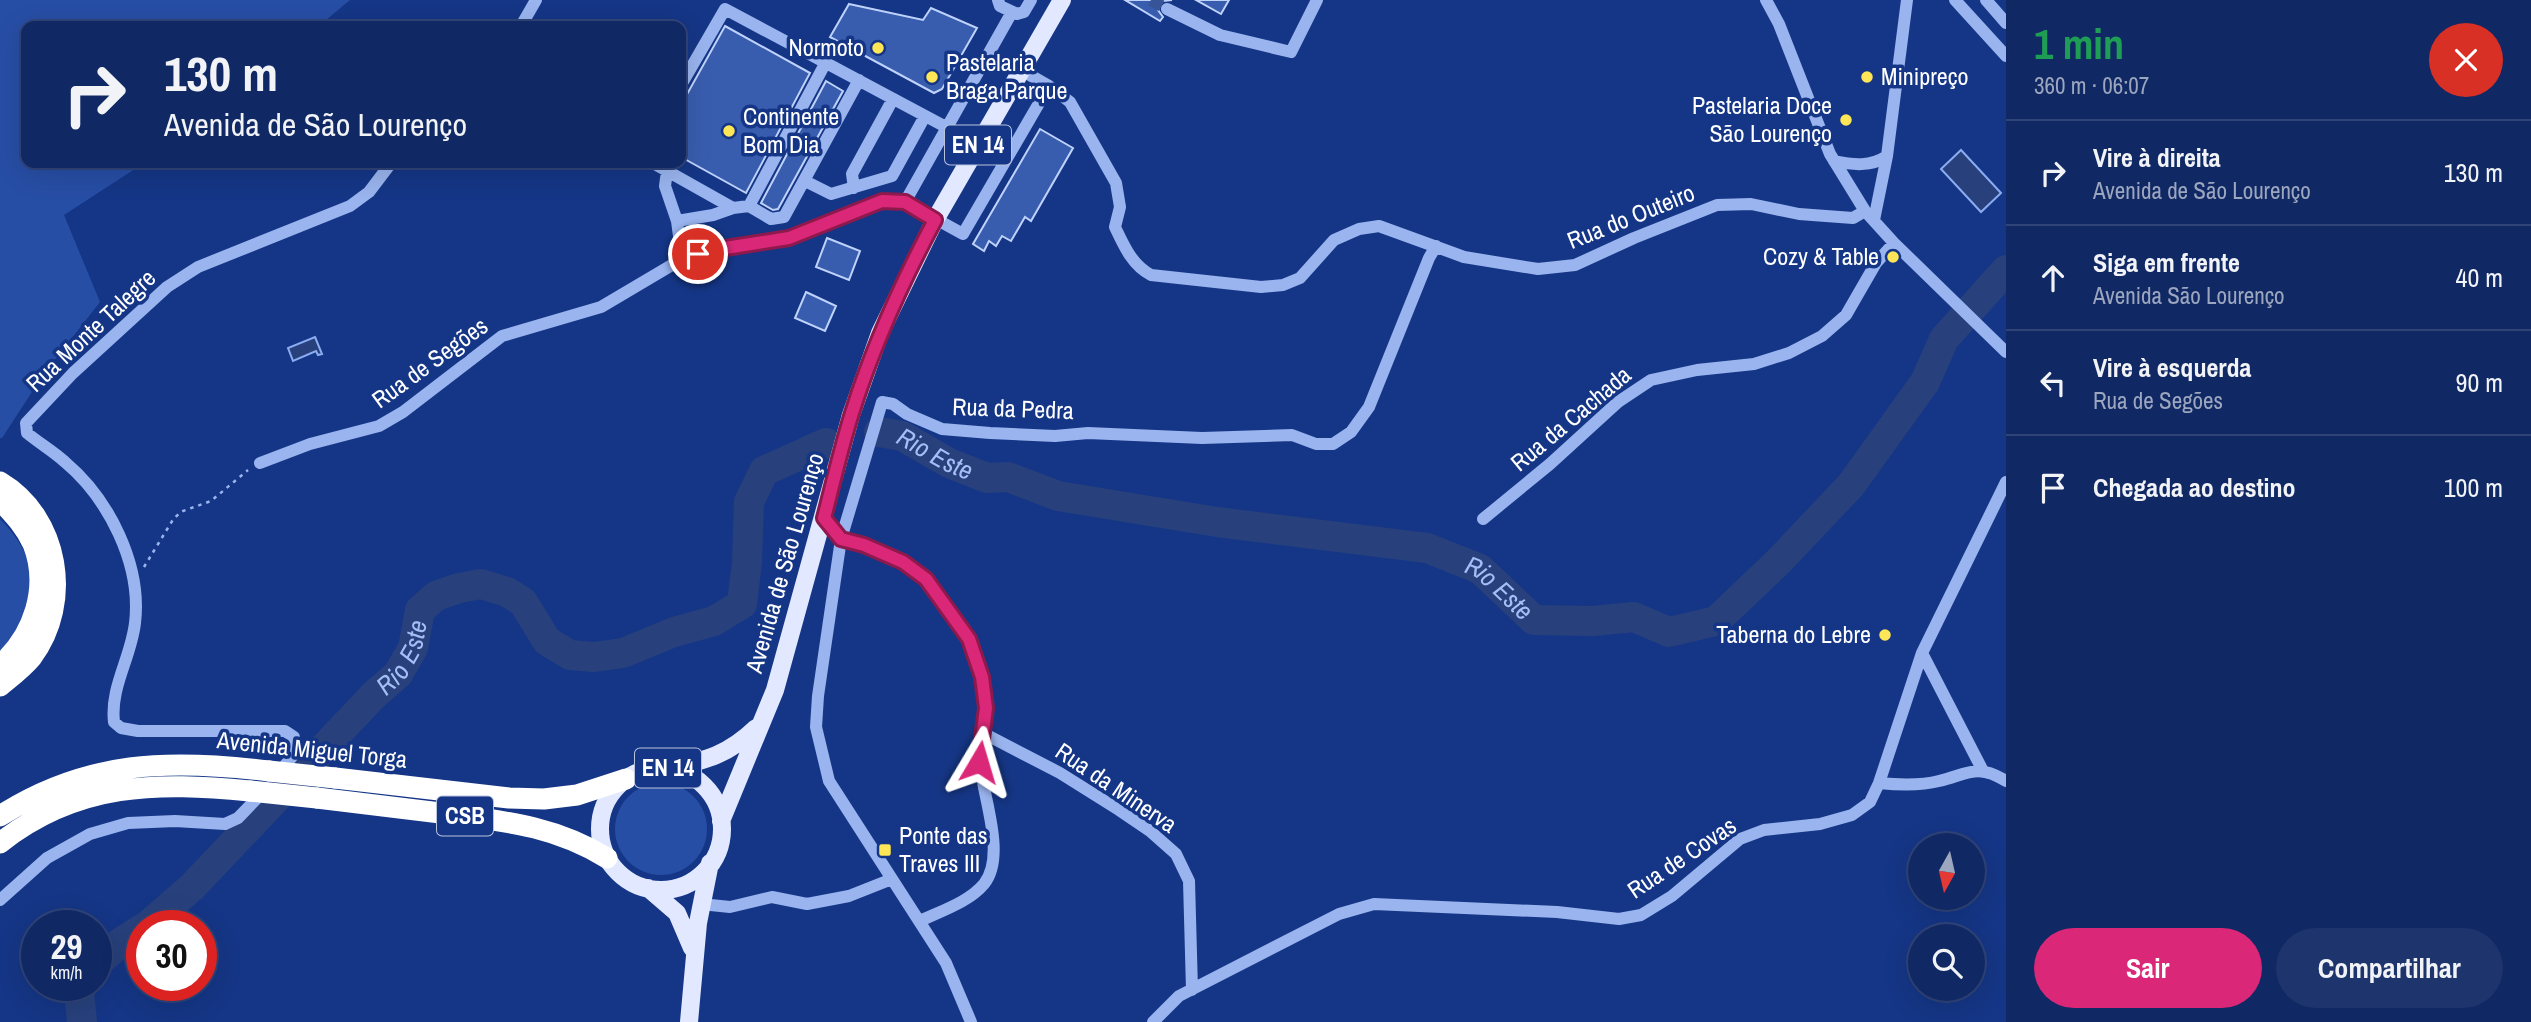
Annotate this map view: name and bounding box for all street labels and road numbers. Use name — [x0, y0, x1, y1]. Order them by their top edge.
road number: EN 14 — [945, 126, 1011, 164]
street label: Rua do Outeiro — [1562, 176, 1699, 256]
street label: Rua Monte Talegre — [19, 262, 162, 399]
street label: Rua de Segões — [365, 309, 494, 415]
street label: Rua da Cachada — [1503, 358, 1637, 478]
street label: Rua da Pedra — [952, 390, 1074, 426]
street label: Avenida de São Lourenço — [737, 449, 831, 677]
street label: Avenida Miguel Torga — [215, 723, 409, 775]
street label: Rua da Minerva — [1050, 735, 1184, 840]
road number: EN 14 — [635, 748, 701, 788]
road number: CSB — [437, 796, 493, 836]
street label: Rua de Covas — [1621, 809, 1742, 905]

